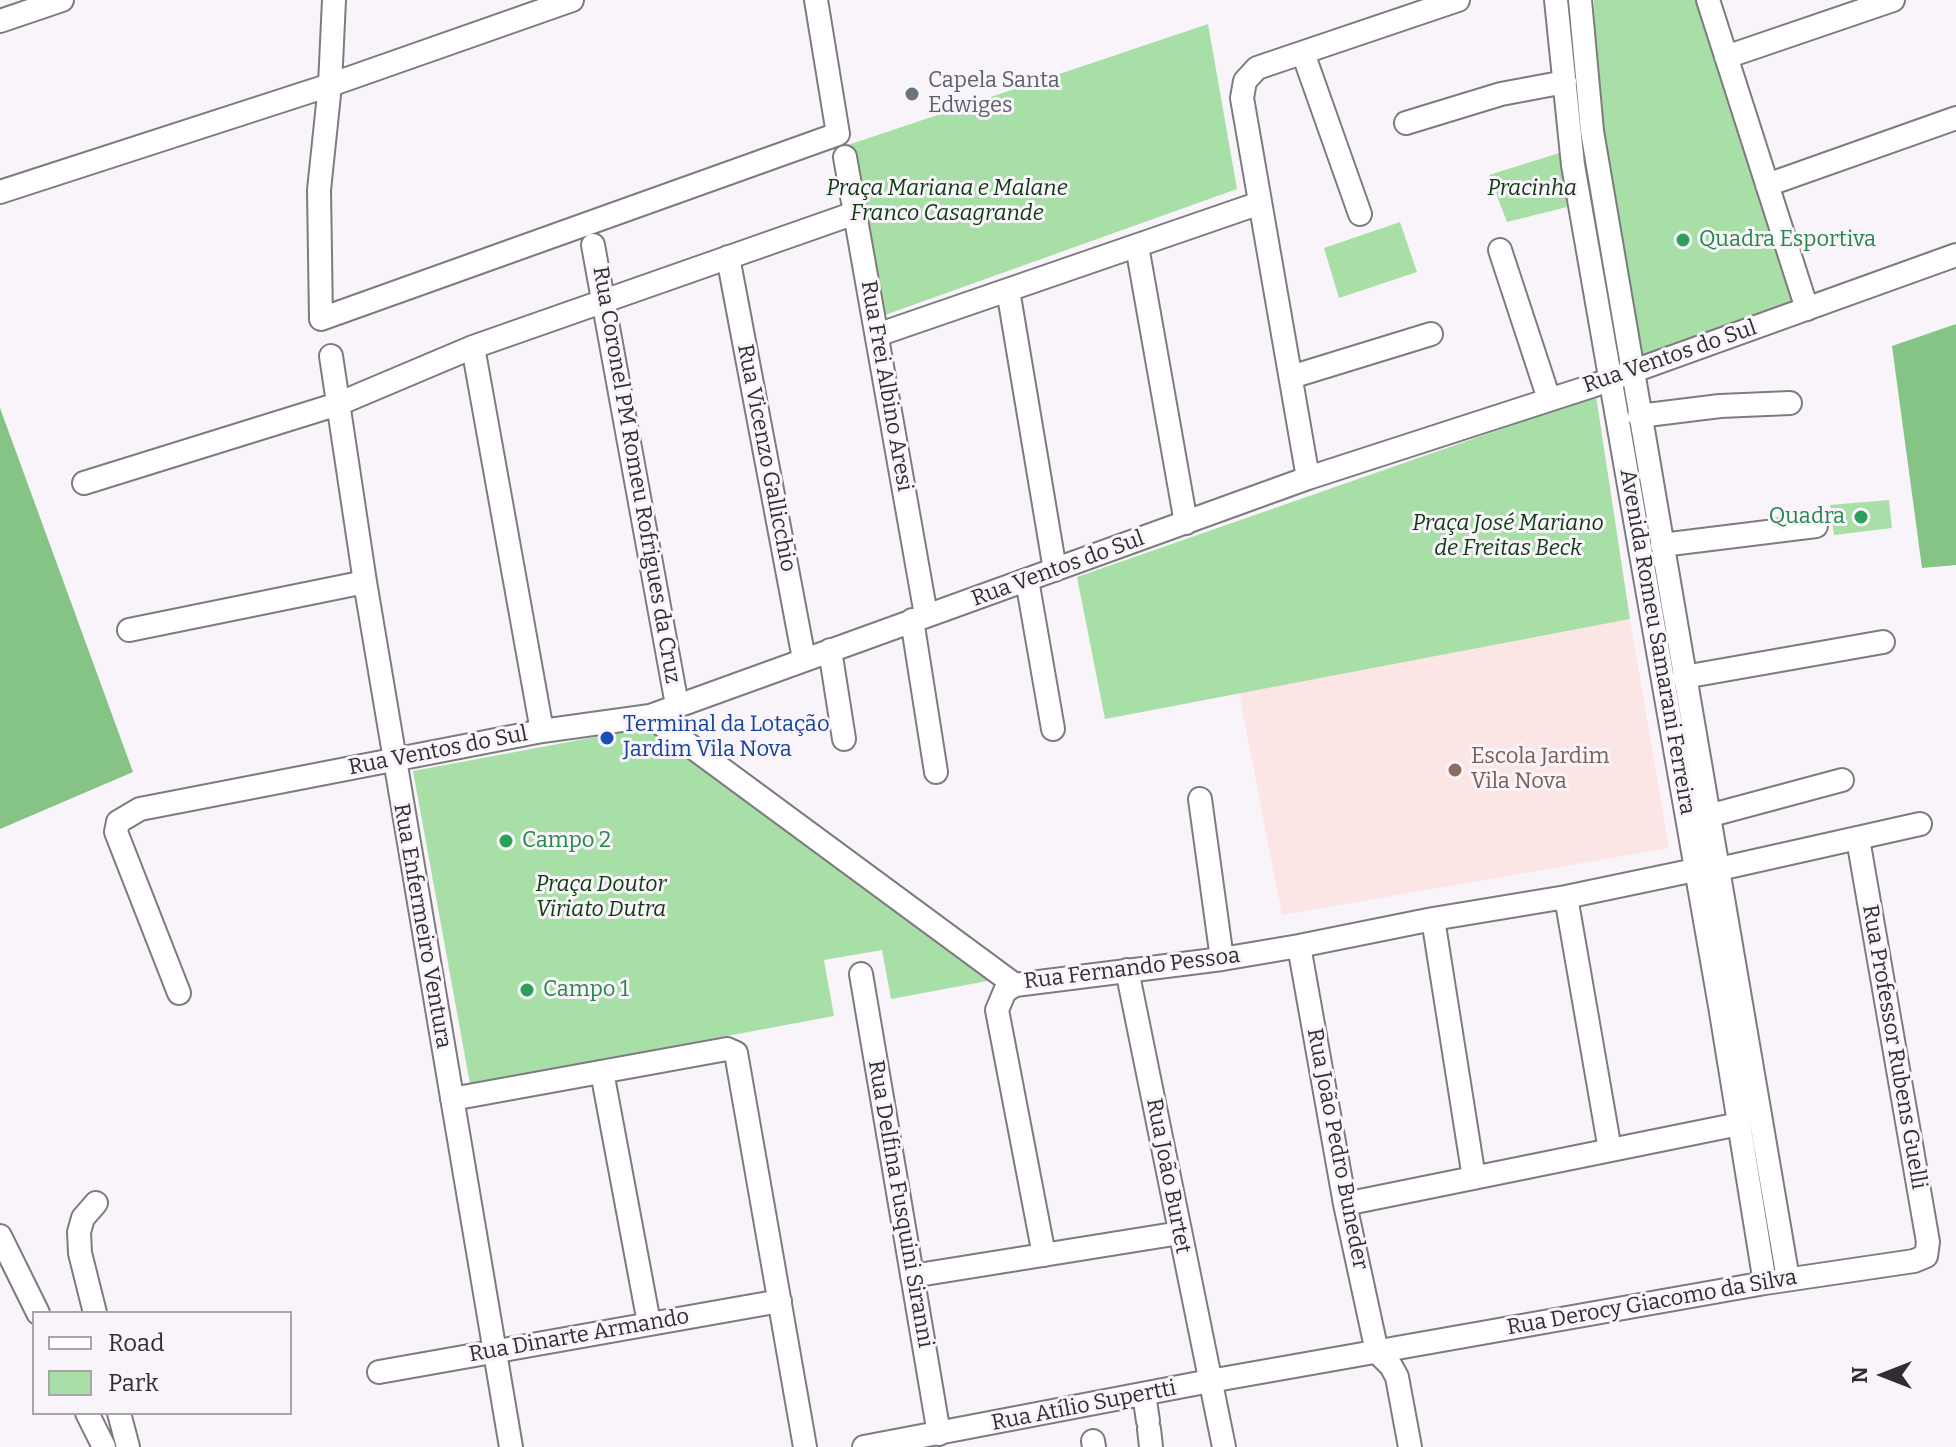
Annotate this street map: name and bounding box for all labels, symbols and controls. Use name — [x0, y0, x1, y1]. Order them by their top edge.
place label: Capela Santa Edwiges — [928, 68, 1060, 120]
marker: Capela Santa Edwiges — [903, 85, 921, 103]
park label: Praça Mariana e Malane Franco Casagrande — [826, 176, 1068, 228]
park label: Pracinha — [1487, 176, 1577, 202]
place label: Quadra Esportiva — [1699, 227, 1876, 253]
marker: Quadra Esportiva — [1674, 231, 1692, 249]
street label: Rua Coronel PM Romeu Rofrigues da Cruz — [586, 264, 686, 686]
street label: Rua Frei Albino Aresi — [854, 278, 918, 494]
street label: Rua Ventos do Sul — [1580, 315, 1760, 399]
street label: Rua Vicenzo Gallicchio — [731, 342, 801, 574]
street label: Avenida Romeu Samarani Ferreira — [1614, 467, 1700, 817]
place label: Quadra — [1769, 504, 1845, 530]
marker: Quadra — [1852, 508, 1870, 526]
park label: Praça José Mariano de Freitas Beck — [1412, 511, 1604, 562]
street label: Rua Ventos do Sul — [968, 525, 1148, 613]
place label: Terminal da Lotação Jardim Vila Nova — [623, 712, 830, 764]
street label: Rua Ventos do Sul — [346, 721, 530, 781]
marker: Terminal da Lotação Jardim Vila Nova — [598, 729, 616, 747]
place label: Escola Jardim Vila Nova — [1471, 744, 1609, 796]
marker: Escola Jardim Vila Nova — [1446, 761, 1464, 779]
street label: Rua Enfermeiro Ventura — [387, 801, 457, 1051]
place label: Campo 2 — [522, 828, 611, 854]
marker: Campo 2 — [497, 832, 515, 850]
park label: Praça Doutor Viriato Dutra — [536, 872, 666, 924]
street label: Rua Professor Rubens Guelli — [1856, 903, 1932, 1191]
street label: Rua Fernando Pessoa — [1022, 943, 1242, 995]
place label: Campo 1 — [543, 977, 629, 1003]
marker: Campo 1 — [518, 981, 536, 999]
street label: Rua João Pedro Buneder — [1301, 1026, 1373, 1272]
street label: Rua Delfina Fusquini Siranni — [862, 1058, 938, 1350]
street label: Rua João Burtet — [1140, 1096, 1196, 1256]
street label: Rua Derocy Giacomo da Silva — [1505, 1264, 1799, 1342]
street label: Rua Dinarte Armando — [467, 1304, 691, 1368]
legend — [32, 1311, 292, 1415]
text: Road — [108, 1329, 164, 1357]
north arrow — [1844, 1335, 1924, 1415]
text: N — [1846, 1367, 1873, 1384]
text: Park — [108, 1369, 159, 1397]
street label: Rua Atílio Supertti — [989, 1375, 1179, 1437]

